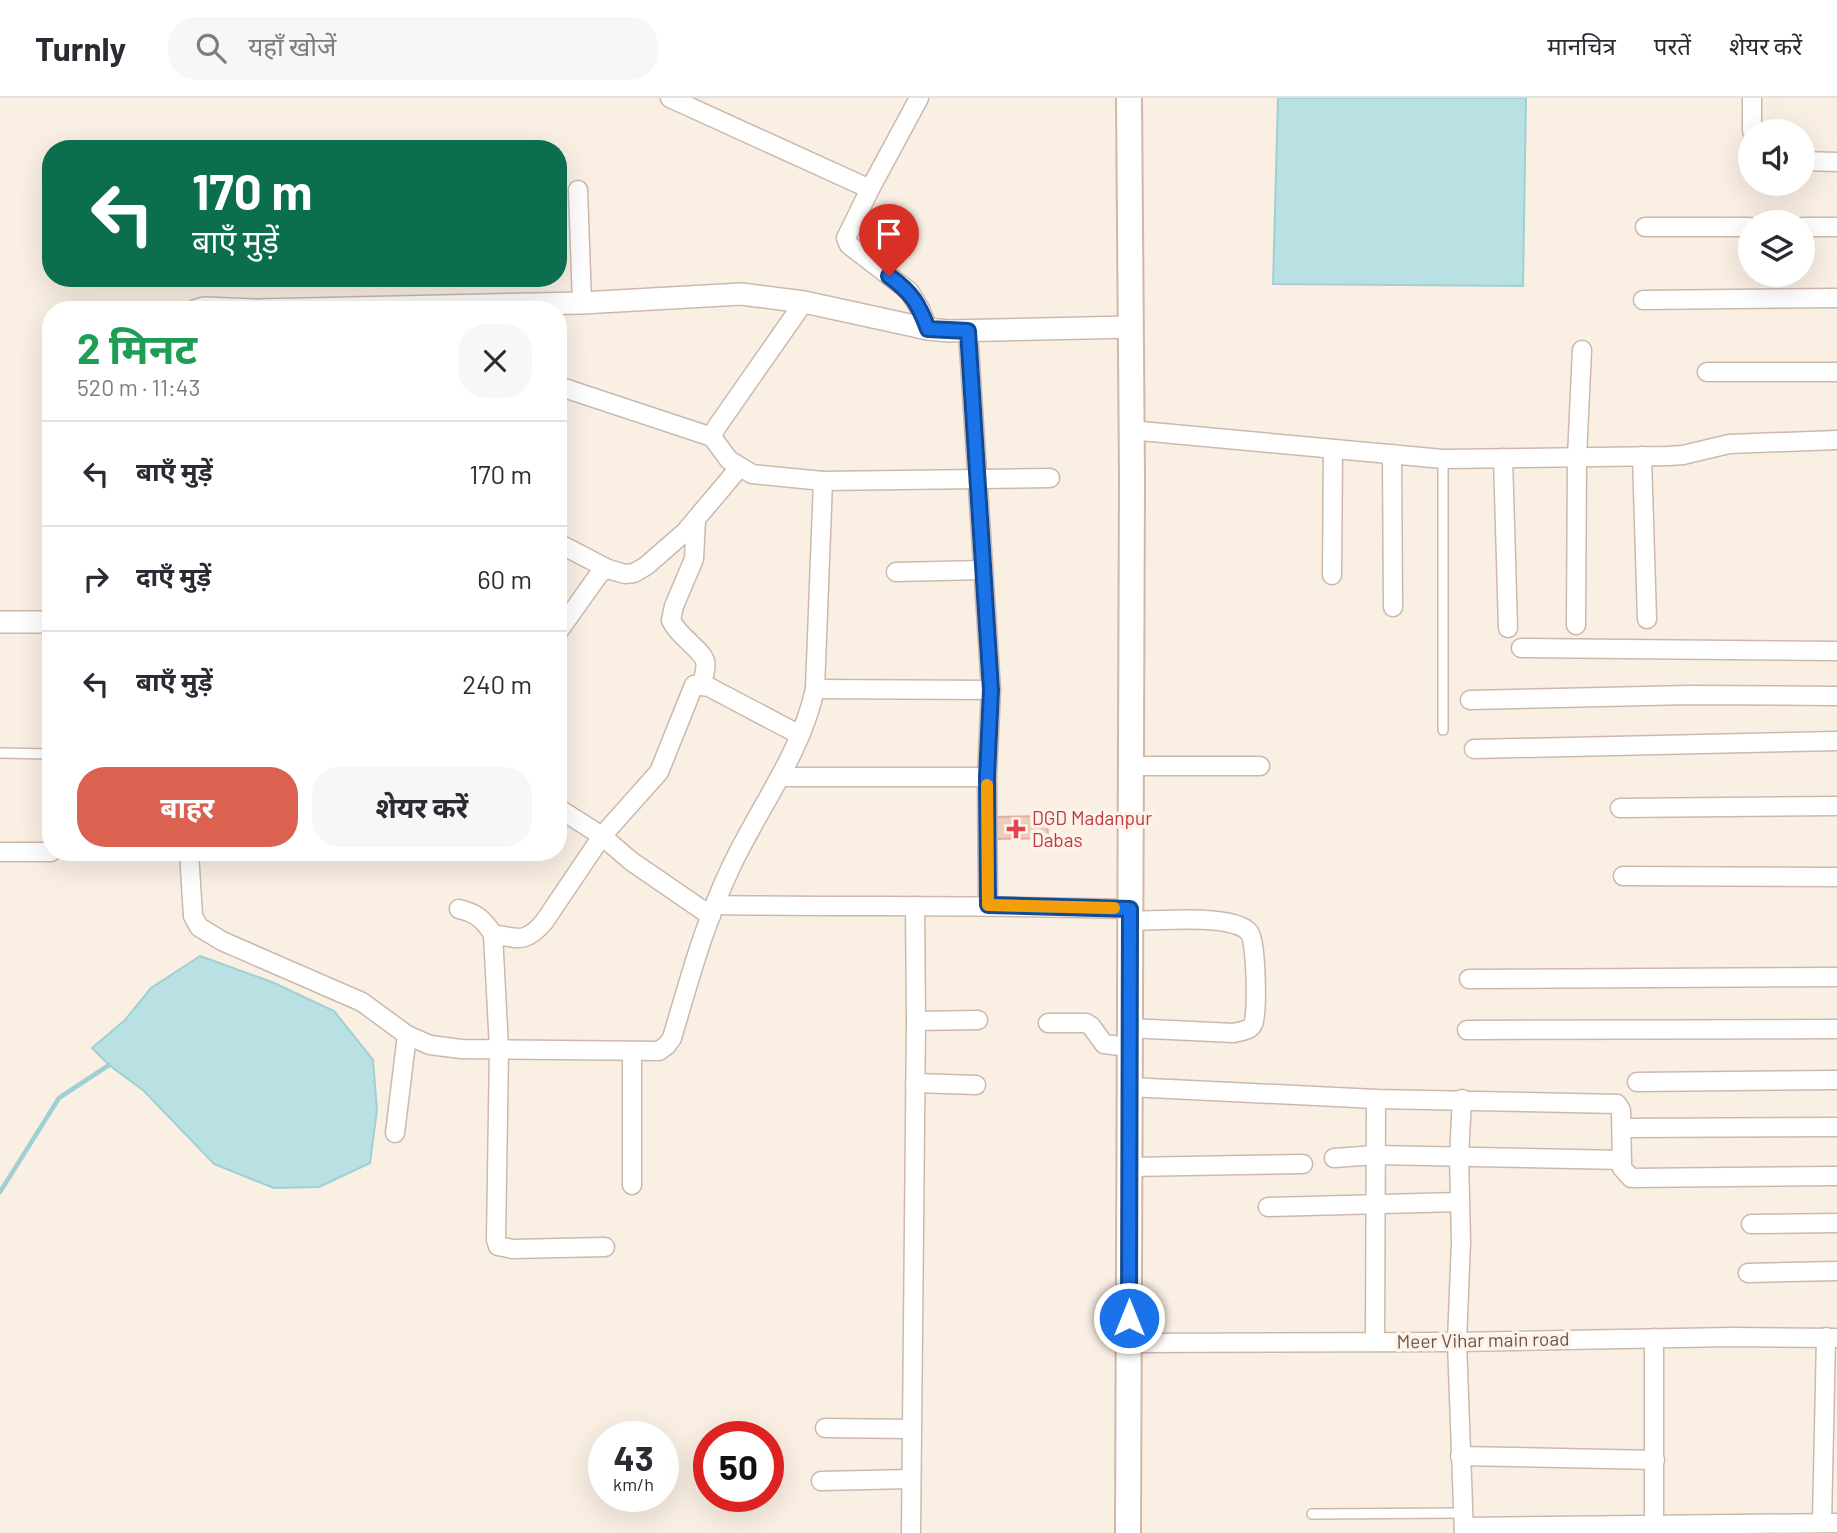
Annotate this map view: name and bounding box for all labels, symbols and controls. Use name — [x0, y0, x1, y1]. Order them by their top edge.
search box — [168, 17, 658, 80]
text: Turnly — [35, 28, 126, 68]
icon: search — [192, 29, 230, 67]
text: यहाँ खोजें — [248, 30, 336, 61]
text: मानचित्र — [1547, 31, 1616, 60]
text: परतें — [1654, 31, 1691, 60]
text: शेयर करें — [1729, 31, 1802, 60]
map controls — [1738, 119, 1815, 287]
button: sound — [1738, 119, 1815, 196]
text: 170 m — [192, 161, 312, 220]
icon: left — [77, 168, 168, 259]
pin — [859, 204, 919, 276]
button: layers — [1738, 210, 1815, 287]
icon: arrive — [870, 215, 908, 253]
text: बाएँ मुड़ें — [192, 221, 279, 259]
text: 2 मिनट — [77, 322, 197, 372]
button: close — [458, 324, 532, 398]
text: 520 m · 11:43 — [77, 373, 200, 401]
icon: left — [77, 455, 115, 493]
text: बाएँ मुड़ें — [136, 455, 213, 486]
text: 170 m — [469, 458, 532, 489]
icon: right — [77, 560, 115, 598]
text: दाएँ मुड़ें — [136, 560, 211, 591]
text: 60 m — [477, 563, 532, 594]
icon: left — [77, 665, 115, 703]
text: बाएँ मुड़ें — [136, 665, 213, 696]
text: 240 m — [462, 668, 532, 699]
button: बाहर — [77, 767, 298, 847]
button: शेयर करें — [312, 767, 532, 847]
place label: DGD Madanpur Dabas — [1032, 806, 1152, 851]
marker: DGD Madanpur Dabas — [1006, 819, 1026, 839]
position arrow — [1092, 1281, 1166, 1355]
street label: Meer Vihar main road — [1396, 1326, 1570, 1353]
speed limit sign: 50 — [693, 1421, 784, 1512]
text: 43 — [613, 1436, 654, 1478]
text: km/h — [613, 1473, 654, 1495]

